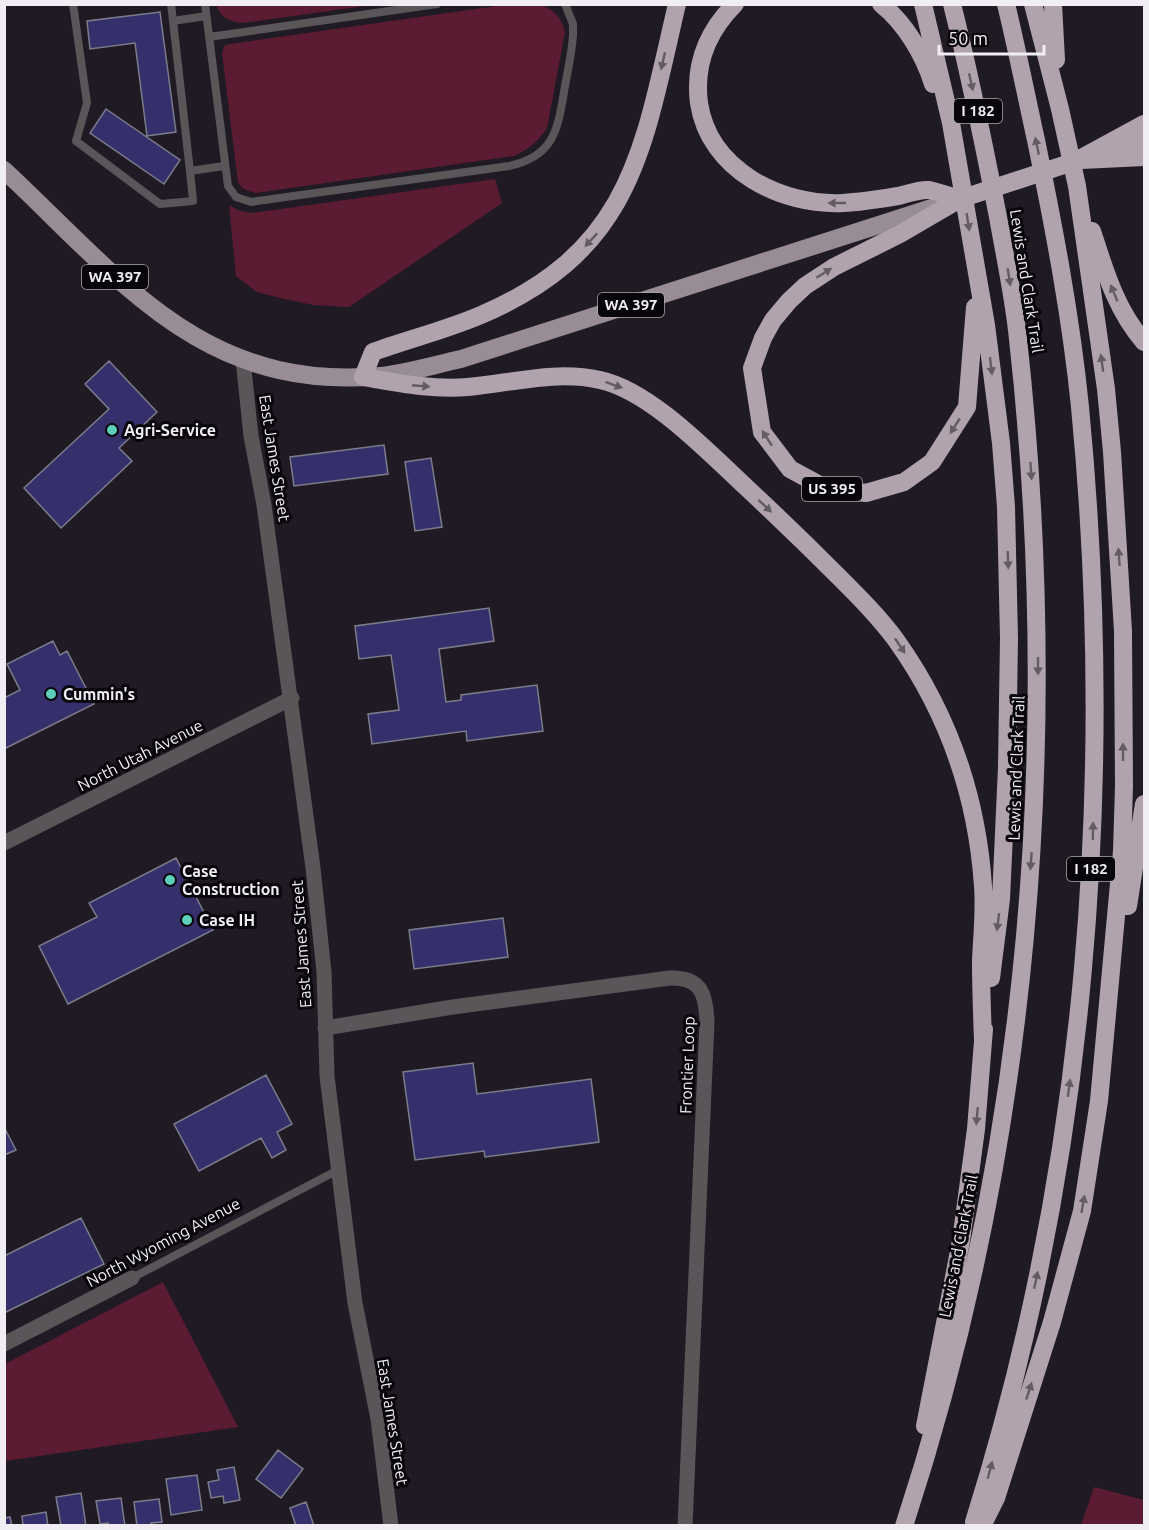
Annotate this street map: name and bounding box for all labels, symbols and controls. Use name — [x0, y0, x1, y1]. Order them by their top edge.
scale bar — [939, 18, 1044, 56]
text: 50 m — [948, 28, 988, 48]
one-way arrow — [658, 52, 668, 71]
one-way arrow — [967, 72, 976, 91]
road number: I 182 — [954, 99, 1002, 123]
one-way arrow — [1032, 137, 1041, 156]
one-way arrow — [827, 198, 846, 208]
street label: Lewis and Clark Trail — [1007, 208, 1047, 354]
one-way arrow — [963, 212, 972, 231]
one-way arrow — [584, 232, 598, 246]
road number: WA 397 — [82, 265, 148, 289]
one-way arrow — [816, 268, 832, 279]
one-way arrow — [1005, 268, 1014, 287]
one-way arrow — [1109, 284, 1118, 302]
road number: WA 397 — [598, 293, 664, 317]
one-way arrow — [1098, 353, 1107, 372]
one-way arrow — [986, 356, 996, 375]
one-way arrow — [605, 380, 623, 390]
one-way arrow — [411, 381, 430, 391]
street label: East James Street — [256, 393, 294, 523]
one-way arrow — [950, 418, 961, 434]
place label: Agri-Service — [124, 421, 216, 439]
marker: Agri-Service — [105, 423, 119, 437]
one-way arrow — [761, 430, 773, 446]
one-way arrow — [1026, 461, 1035, 480]
road number: US 395 — [802, 477, 862, 501]
one-way arrow — [758, 498, 772, 512]
one-way arrow — [1114, 547, 1124, 566]
one-way arrow — [1003, 550, 1012, 569]
one-way arrow — [894, 638, 906, 654]
one-way arrow — [1033, 656, 1043, 675]
place label: Cummin's — [63, 685, 135, 703]
marker: Cummin's — [44, 687, 58, 701]
street label: Lewis and Clark Trail — [1004, 695, 1028, 841]
street label: North Utah Avenue — [74, 716, 206, 794]
one-way arrow — [1118, 742, 1128, 761]
one-way arrow — [1088, 822, 1097, 841]
one-way arrow — [1027, 851, 1036, 870]
road number: I 182 — [1067, 857, 1115, 881]
place label: Case Construction — [182, 862, 280, 898]
marker: Case Construction — [163, 873, 177, 887]
street label: East James Street — [288, 879, 314, 1009]
place label: Case IH — [199, 911, 255, 929]
marker: Case IH — [180, 913, 194, 927]
one-way arrow — [994, 913, 1003, 932]
street label: Frontier Loop — [676, 1016, 698, 1114]
one-way arrow — [1064, 1078, 1073, 1097]
one-way arrow — [972, 1107, 982, 1126]
street label: Lewis and Clark Trail — [935, 1173, 981, 1319]
street label: North Wyoming Avenue — [83, 1194, 243, 1290]
one-way arrow — [1079, 1194, 1088, 1213]
one-way arrow — [1032, 1270, 1041, 1289]
street label: East James Street — [374, 1357, 412, 1487]
one-way arrow — [1025, 1382, 1034, 1400]
one-way arrow — [986, 1460, 995, 1478]

